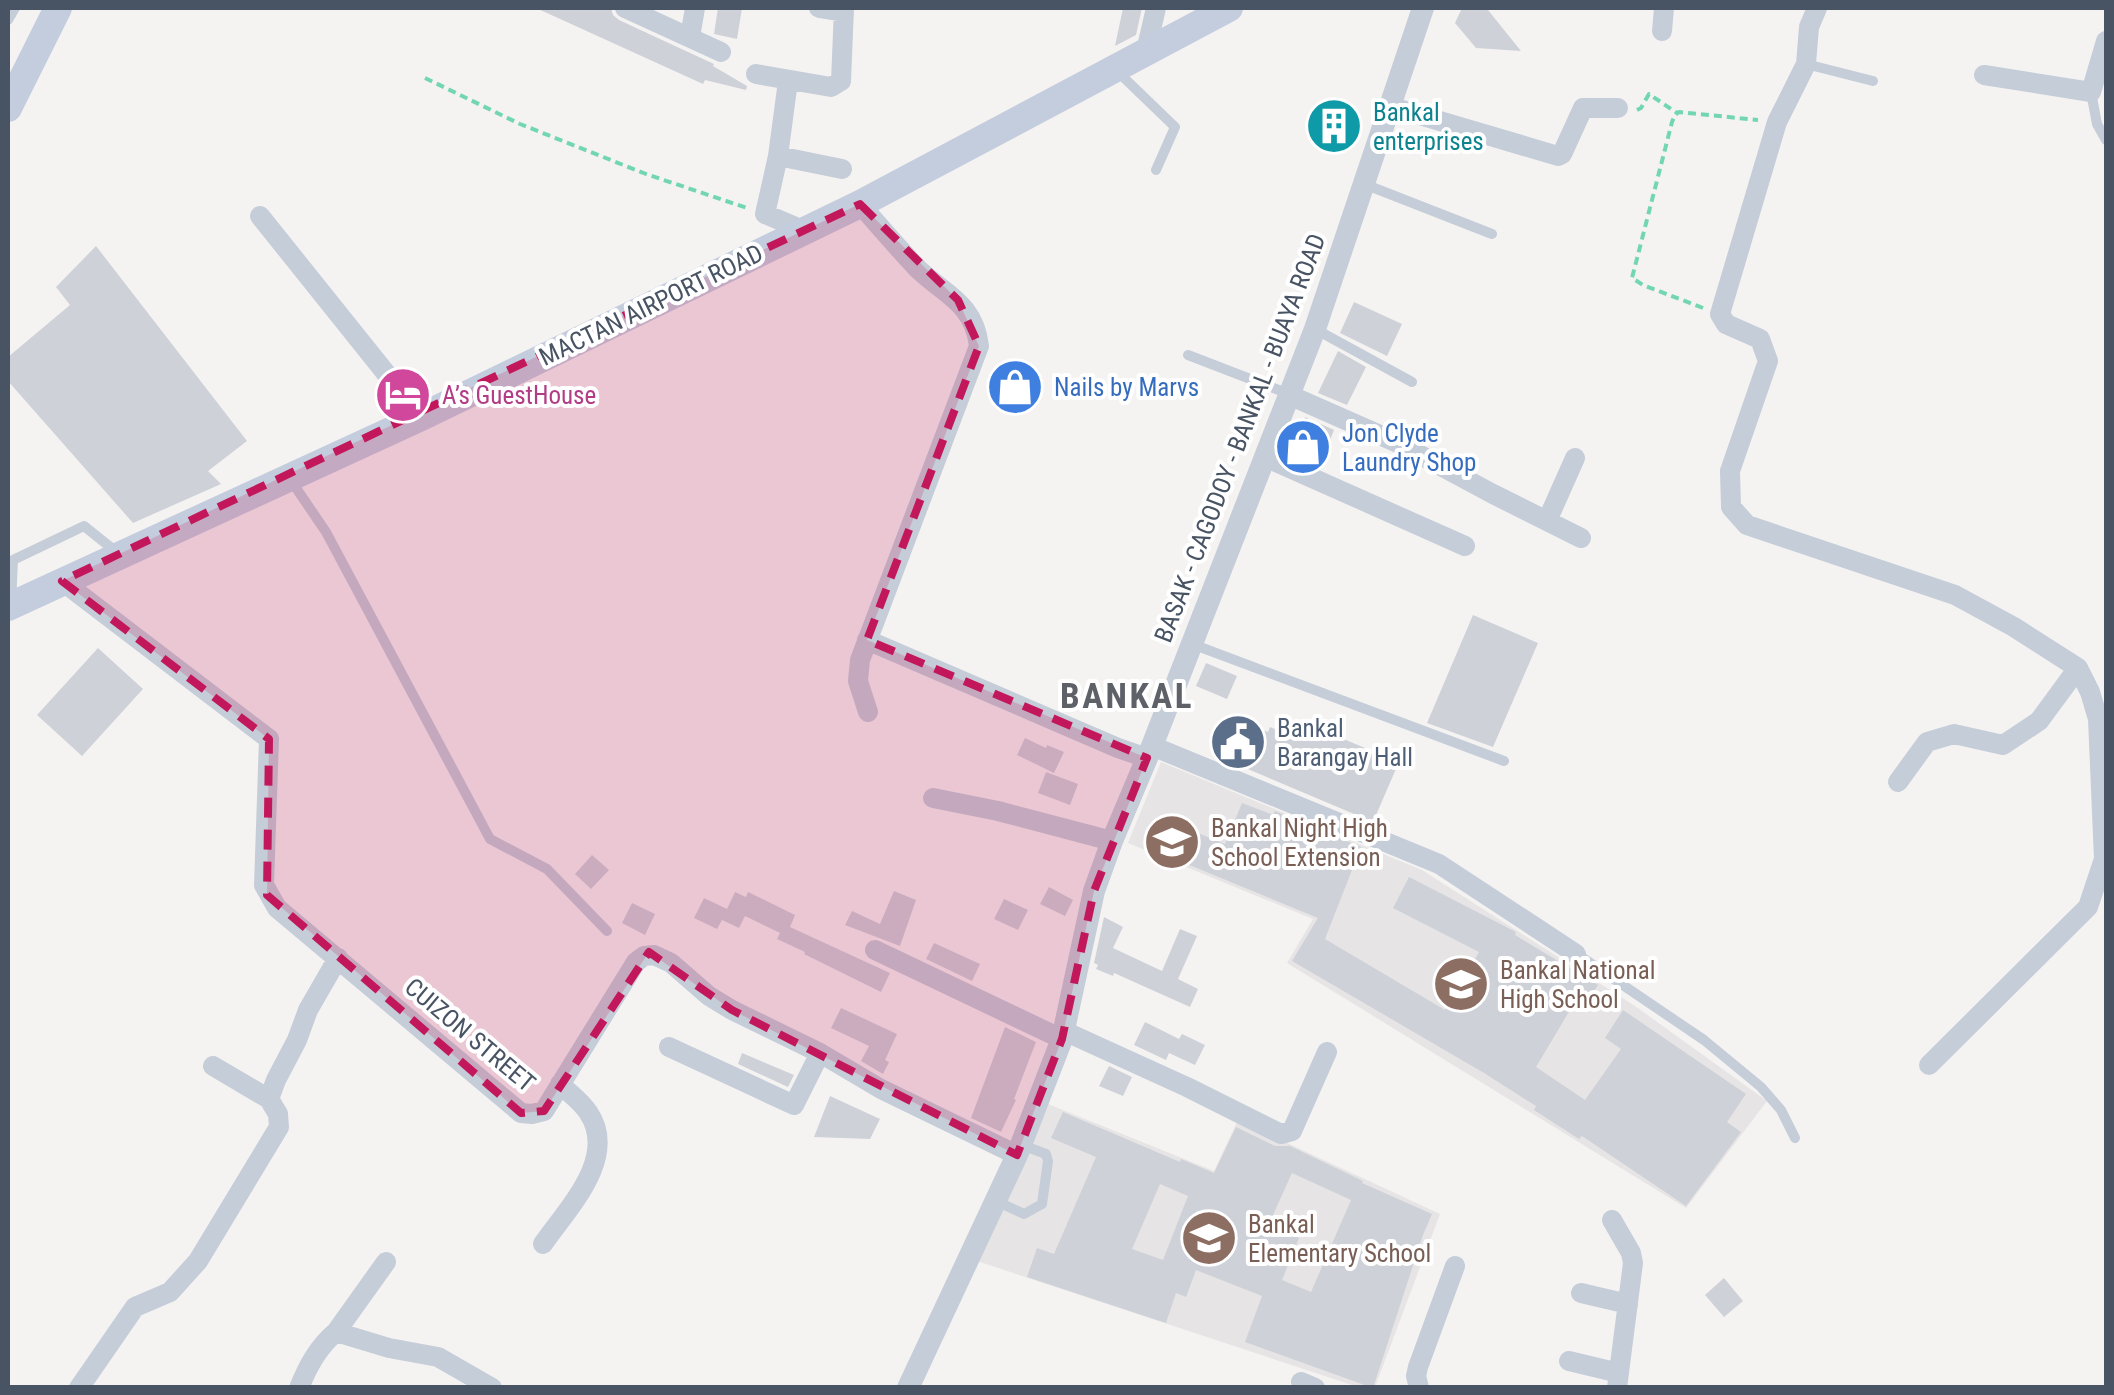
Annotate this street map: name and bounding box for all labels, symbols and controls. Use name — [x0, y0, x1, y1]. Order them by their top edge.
building icon: Bankal enterprises — [1304, 96, 1364, 156]
place label: Bankal enterprises — [1373, 98, 1484, 156]
street label: BASAK - CAGODOY - BANKAL - BUAYA ROAD — [1148, 230, 1332, 646]
street label: MACTAN AIRPORT ROAD — [535, 238, 767, 372]
shop icon: Nails by Marvs — [985, 357, 1045, 417]
hotel icon: A’s GuestHouse — [373, 365, 433, 425]
place label: Nails by Marvs — [1054, 373, 1199, 402]
place label: A’s GuestHouse — [442, 381, 596, 410]
shop icon: Jon Clyde Laundry Shop — [1273, 417, 1333, 477]
place label: Jon Clyde Laundry Shop — [1342, 419, 1476, 477]
district label: BANKAL — [1060, 676, 1194, 717]
public building icon: Bankal Barangay Hall — [1208, 712, 1268, 772]
place label: Bankal Barangay Hall — [1277, 714, 1413, 772]
school or university icon: Bankal Night High School Extension — [1142, 812, 1202, 872]
place label: Bankal Night High School Extension — [1211, 814, 1388, 872]
school or university icon: Bankal National High School — [1431, 954, 1491, 1014]
place label: Bankal National High School — [1500, 956, 1655, 1014]
street label: CUIZON STREET — [399, 972, 541, 1098]
school or university icon: Bankal Elementary School — [1179, 1208, 1239, 1268]
place label: Bankal Elementary School — [1248, 1210, 1431, 1268]

